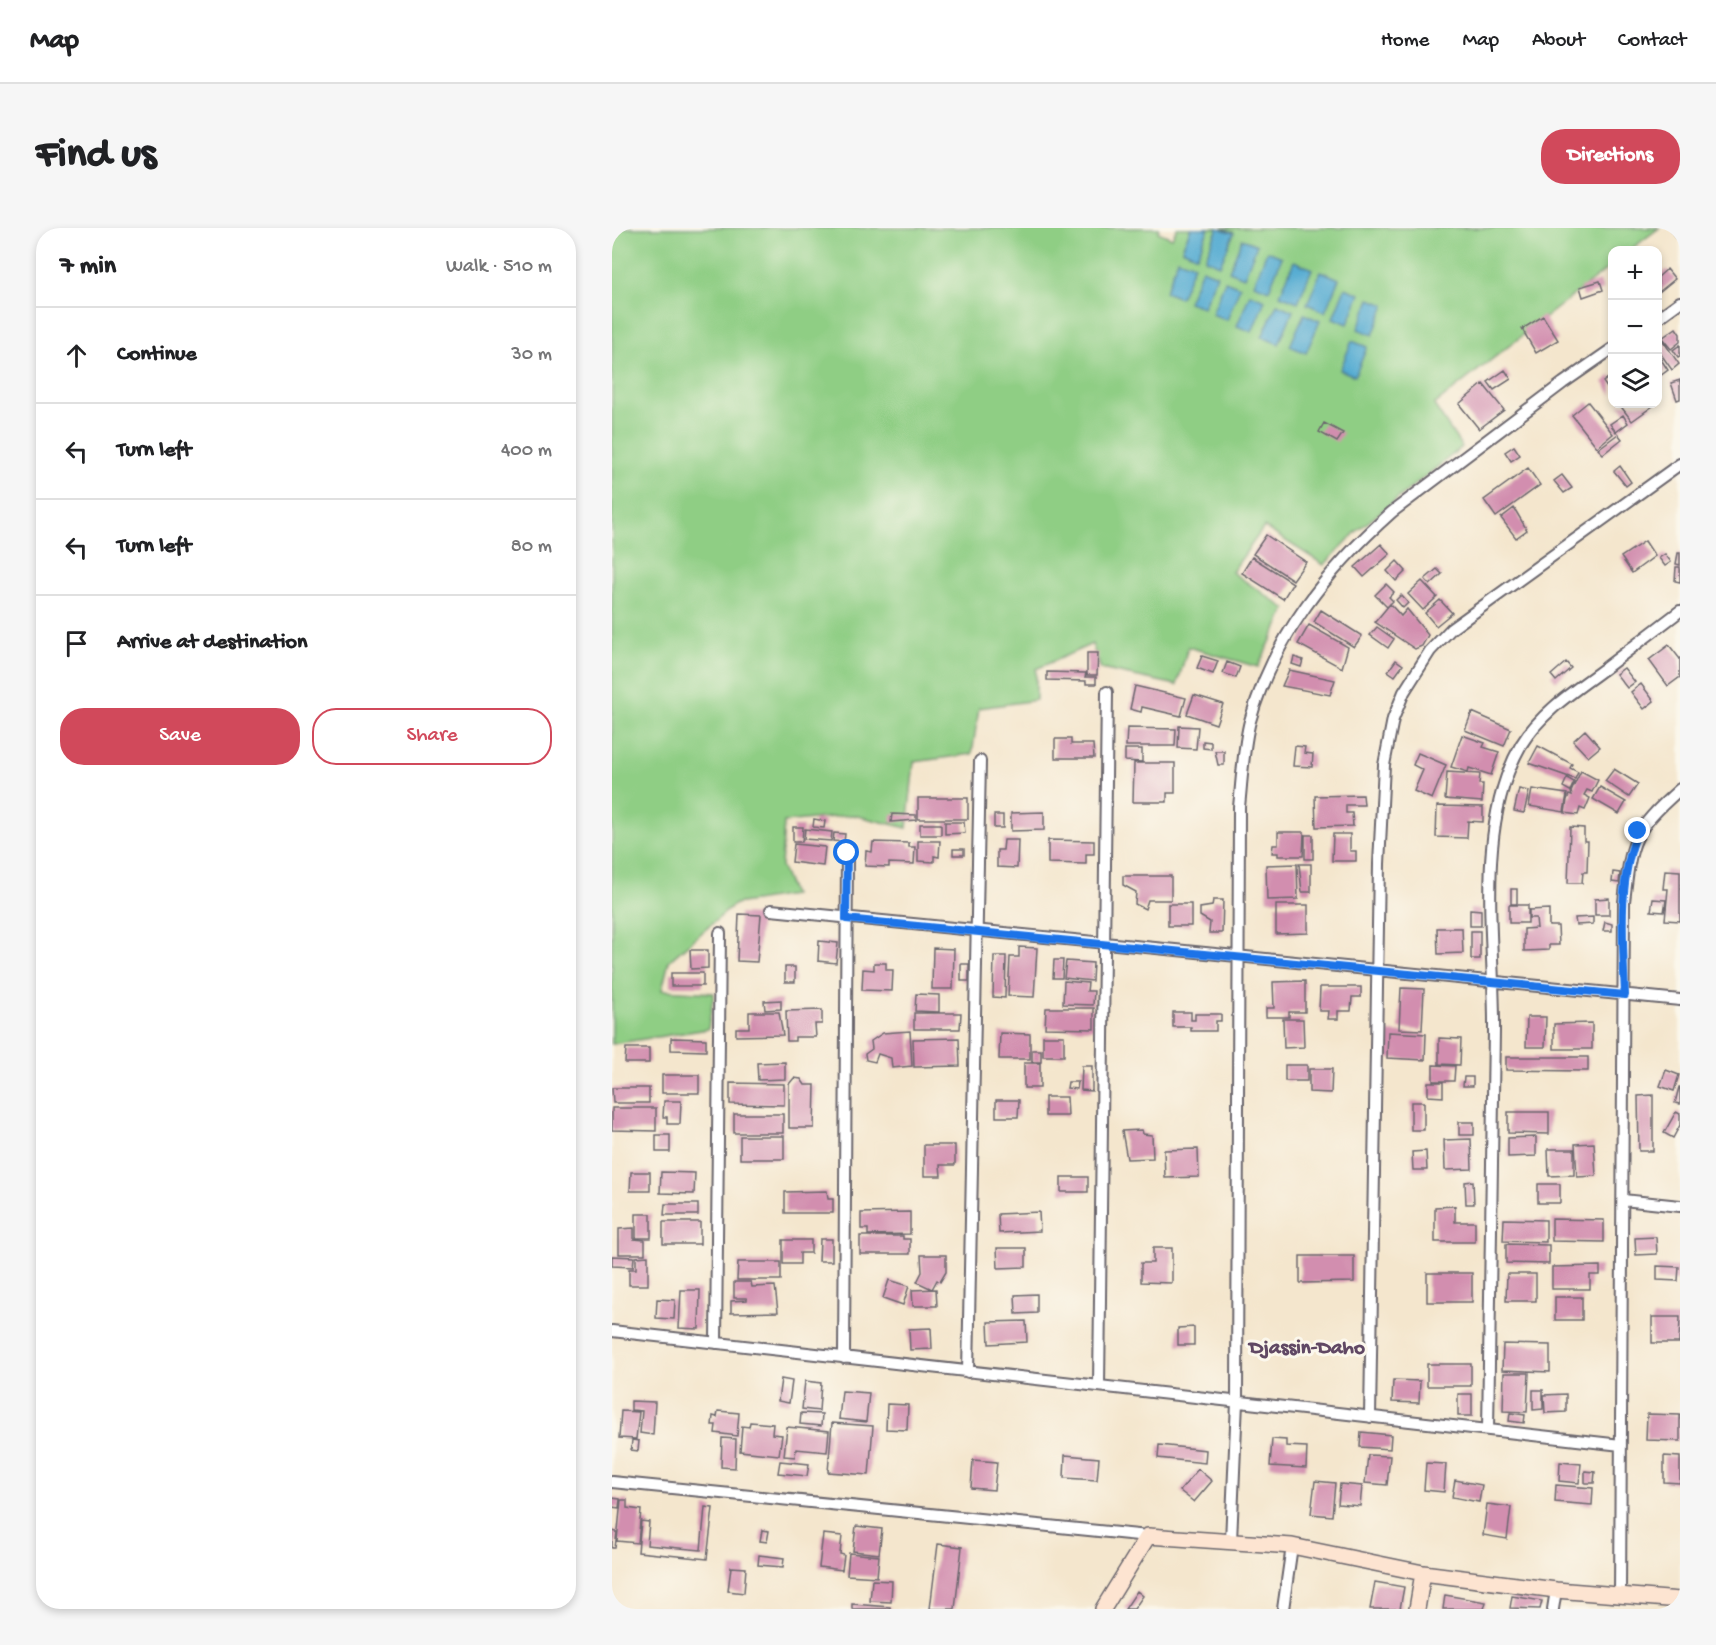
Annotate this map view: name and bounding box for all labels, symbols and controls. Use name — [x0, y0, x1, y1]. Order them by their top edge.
text: Map — [30, 25, 79, 58]
text: Home — [1381, 29, 1429, 54]
text: Map — [1462, 29, 1499, 54]
text: About — [1532, 29, 1585, 54]
text: Contact — [1618, 29, 1686, 54]
button: Directions — [1541, 129, 1680, 184]
text: Find us — [36, 132, 156, 181]
map controls — [1608, 246, 1662, 408]
button: + — [1608, 246, 1662, 300]
text: 7 min — [60, 252, 116, 283]
text: Walk · 510 m — [446, 256, 552, 279]
button: − — [1608, 300, 1662, 354]
icon: ahead — [60, 339, 93, 372]
text: Continue — [117, 342, 197, 368]
text: 30 m — [511, 344, 552, 367]
button: layers — [1608, 354, 1662, 408]
icon: left — [60, 435, 93, 468]
text: Turn left — [117, 438, 191, 464]
text: 400 m — [501, 440, 552, 463]
icon: left — [60, 531, 93, 564]
text: Turn left — [117, 534, 191, 560]
text: 80 m — [511, 536, 552, 559]
icon: arrive — [60, 627, 93, 660]
text: Arrive at destination — [117, 630, 307, 656]
button: Save — [60, 708, 300, 765]
button: Share — [312, 708, 552, 765]
route end — [1624, 817, 1650, 843]
route start — [833, 839, 859, 865]
district label: Djassin-Daho — [1247, 1337, 1365, 1362]

